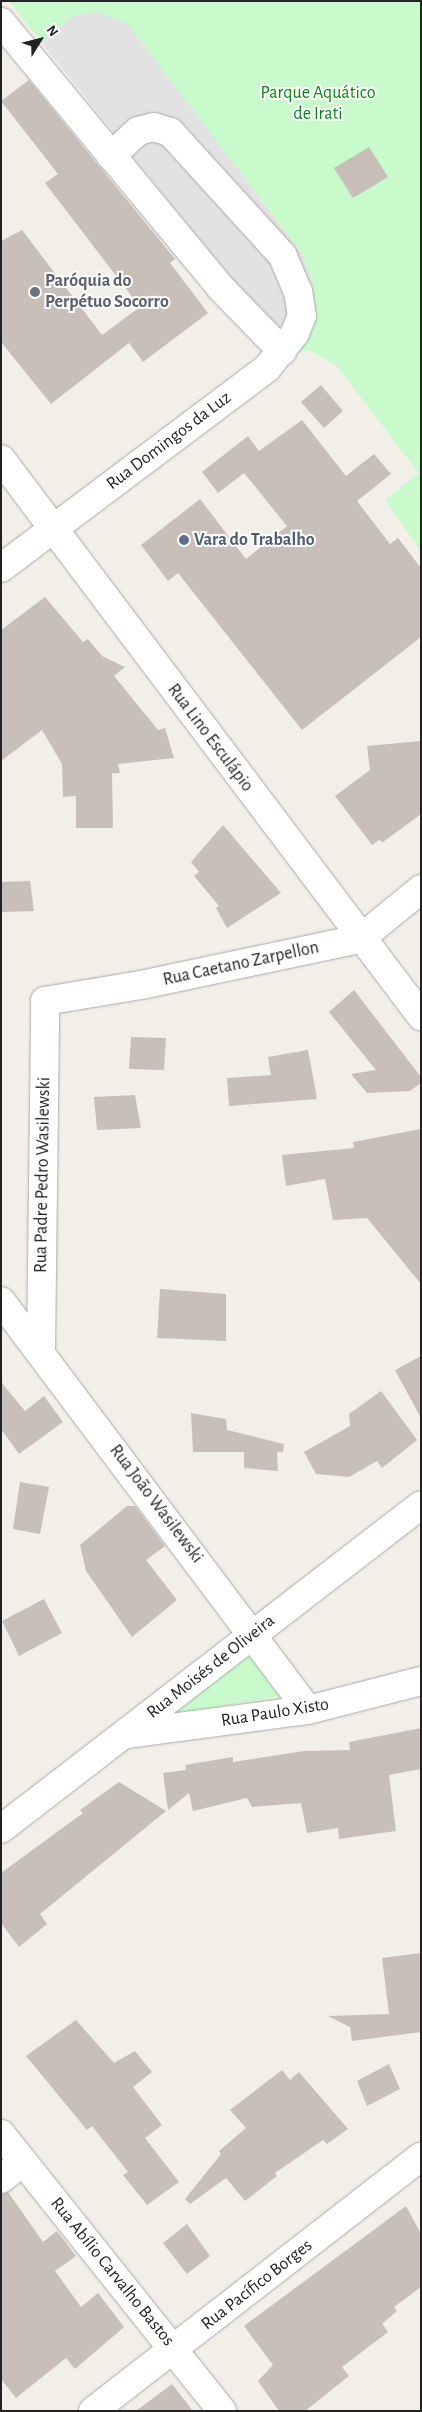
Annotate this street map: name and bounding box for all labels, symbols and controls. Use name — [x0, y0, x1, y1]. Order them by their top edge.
north arrow — [15, 15, 65, 65]
text: N — [44, 23, 61, 39]
park label: Parque Aquático de Irati — [260, 83, 376, 126]
place label: Paróquia do Perpétuo Socorro — [45, 271, 169, 314]
marker: Paróquia do Perpétuo Socorro — [29, 286, 41, 298]
street label: Rua Domingos da Luz — [102, 387, 236, 495]
place label: Vara do Trabalho — [194, 529, 315, 551]
marker: Vara do Trabalho — [178, 534, 190, 546]
street label: Rua Lino Esculápio — [162, 680, 258, 796]
street label: Rua Caetano Zarpellon — [161, 937, 321, 991]
street label: Rua Padre Pedro Wasilewski — [30, 1077, 56, 1273]
street label: Rua João Wasilewski — [104, 1440, 208, 1568]
street label: Rua Moisés de Oliveira — [143, 1610, 279, 1724]
street label: Rua Paulo Xisto — [220, 1694, 330, 1732]
street label: Rua Abílio Carvalho Bastos — [45, 2193, 179, 2351]
street label: Rua Pacífico Borges — [197, 2235, 317, 2335]

